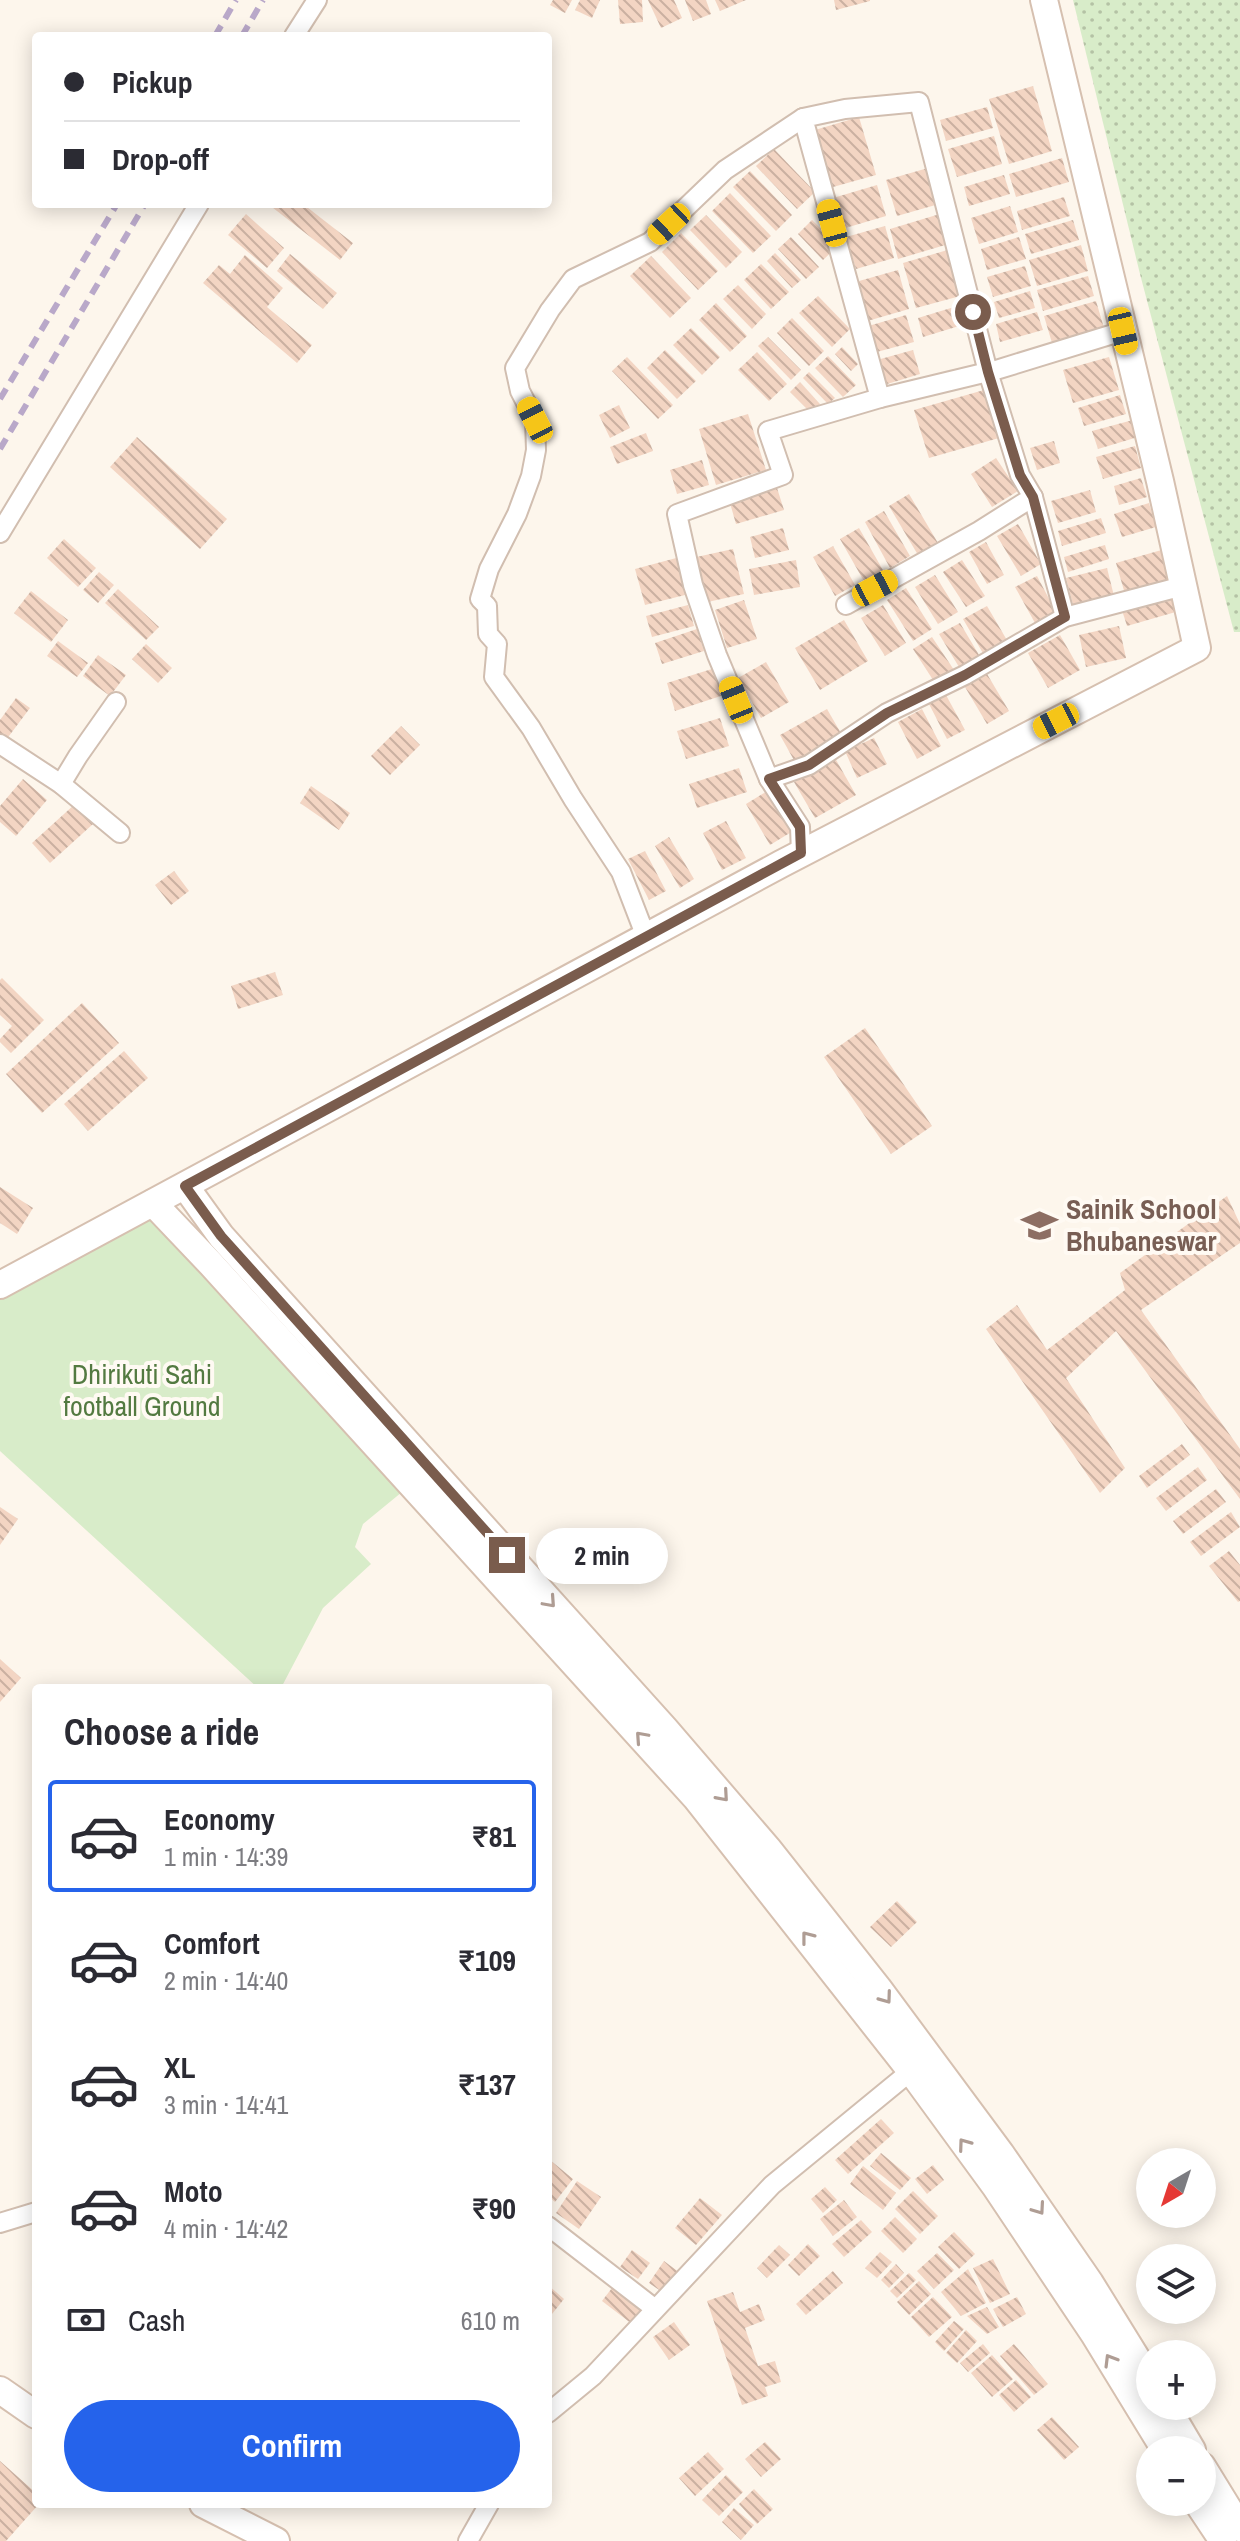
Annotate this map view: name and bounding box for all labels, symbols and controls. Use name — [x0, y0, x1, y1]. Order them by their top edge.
text: Pickup — [112, 62, 193, 102]
text: Drop-off — [112, 139, 209, 179]
car — [814, 197, 850, 249]
car — [643, 199, 695, 249]
route start — [955, 294, 991, 330]
car — [1106, 305, 1140, 357]
car — [513, 393, 557, 447]
car — [848, 566, 902, 610]
car — [716, 673, 756, 727]
car — [1029, 699, 1083, 743]
place label: Sainik School Bhubaneswar — [1066, 1190, 1217, 1260]
school or university icon: Sainik School Bhubaneswar — [1021, 1206, 1059, 1244]
park label: Dhirikuti Sahi football Ground — [64, 1355, 221, 1425]
callout: 2 min — [535, 1527, 667, 1583]
route end — [489, 1537, 525, 1573]
text: 2 min — [574, 1538, 630, 1573]
one-way arrow — [540, 1593, 555, 1607]
text: Choose a ride — [64, 1708, 259, 1756]
one-way arrow — [636, 1732, 650, 1747]
one-way arrow — [713, 1787, 727, 1802]
text: Economy — [164, 1799, 275, 1839]
icon: car — [68, 1800, 140, 1872]
text: ₹81 — [471, 1816, 516, 1856]
text: 1 min · 14:39 — [164, 1839, 288, 1874]
text: Comfort — [164, 1923, 260, 1963]
icon: car — [68, 1924, 140, 1996]
one-way arrow — [802, 1931, 816, 1946]
text: ₹109 — [458, 1940, 516, 1980]
text: 2 min · 14:40 — [164, 1963, 288, 1998]
one-way arrow — [876, 1990, 891, 2004]
text: XL — [164, 2047, 195, 2087]
icon: car — [68, 2048, 140, 2120]
text: ₹137 — [458, 2064, 516, 2104]
text: 3 min · 14:41 — [164, 2087, 288, 2122]
one-way arrow — [959, 2139, 974, 2153]
north arrow — [1136, 2148, 1216, 2228]
map controls — [1136, 2148, 1216, 2516]
text: Moto — [164, 2171, 223, 2211]
icon: car — [68, 2172, 140, 2244]
text: ₹90 — [471, 2188, 516, 2228]
one-way arrow — [1029, 2200, 1044, 2214]
text: 4 min · 14:42 — [164, 2211, 288, 2246]
button: layers — [1136, 2244, 1216, 2324]
icon: cash — [64, 2298, 108, 2342]
text: Cash — [128, 2300, 185, 2340]
text: 610 m — [461, 2303, 520, 2338]
button: + — [1136, 2340, 1216, 2420]
one-way arrow — [1104, 2354, 1119, 2368]
button: Confirm — [64, 2400, 520, 2492]
button: − — [1136, 2436, 1216, 2516]

